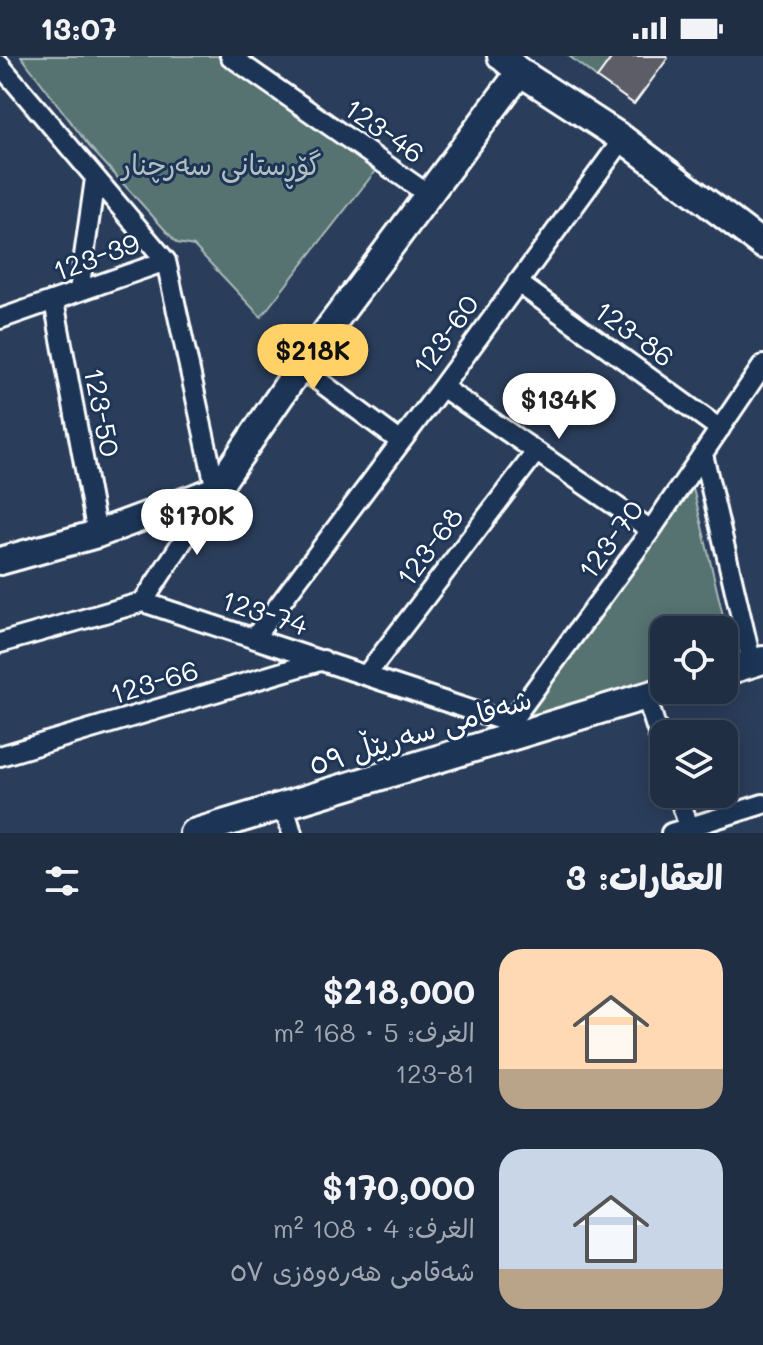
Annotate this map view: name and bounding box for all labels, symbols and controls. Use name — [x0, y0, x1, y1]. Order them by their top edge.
text: 13:07 — [40, 8, 117, 48]
street label: 123-46 — [338, 90, 432, 170]
park label: گۆڕستانی سەرچنار — [119, 146, 322, 189]
street label: 123-39 — [48, 224, 144, 288]
street label: 123-60 — [404, 287, 486, 381]
street label: 123-86 — [588, 292, 682, 374]
pin: $218K — [257, 324, 369, 392]
text: $218K — [275, 333, 351, 367]
street label: 123-50 — [77, 364, 129, 460]
pin: $134K — [503, 373, 615, 441]
text: $134K — [521, 382, 597, 416]
pin: $170K — [141, 489, 253, 557]
street label: 123-70 — [569, 492, 651, 586]
text: $170K — [159, 498, 235, 532]
street label: 123-68 — [387, 499, 471, 593]
street label: 123-74 — [217, 581, 313, 643]
map controls — [650, 616, 738, 808]
button: locate — [650, 616, 738, 704]
street label: 123-66 — [106, 651, 202, 711]
street label: شەقامی سەرپێڵ ٥٩ — [304, 680, 536, 784]
button: layers — [650, 720, 738, 808]
text: العقارات: 3 — [566, 854, 723, 899]
icon: filters — [40, 859, 84, 903]
text: $218,000 — [323, 968, 475, 1013]
icon: home — [563, 981, 659, 1077]
text: الغرف: 5 · 168 m² — [274, 1015, 475, 1049]
text: 123-81 — [395, 1056, 475, 1090]
text: $170,000 — [322, 1164, 475, 1209]
icon: home — [563, 1181, 659, 1277]
text: الغرف: 4 · 108 m² — [273, 1211, 475, 1245]
text: شەقامی هەرەوەزی ٥٧ — [230, 1254, 475, 1288]

